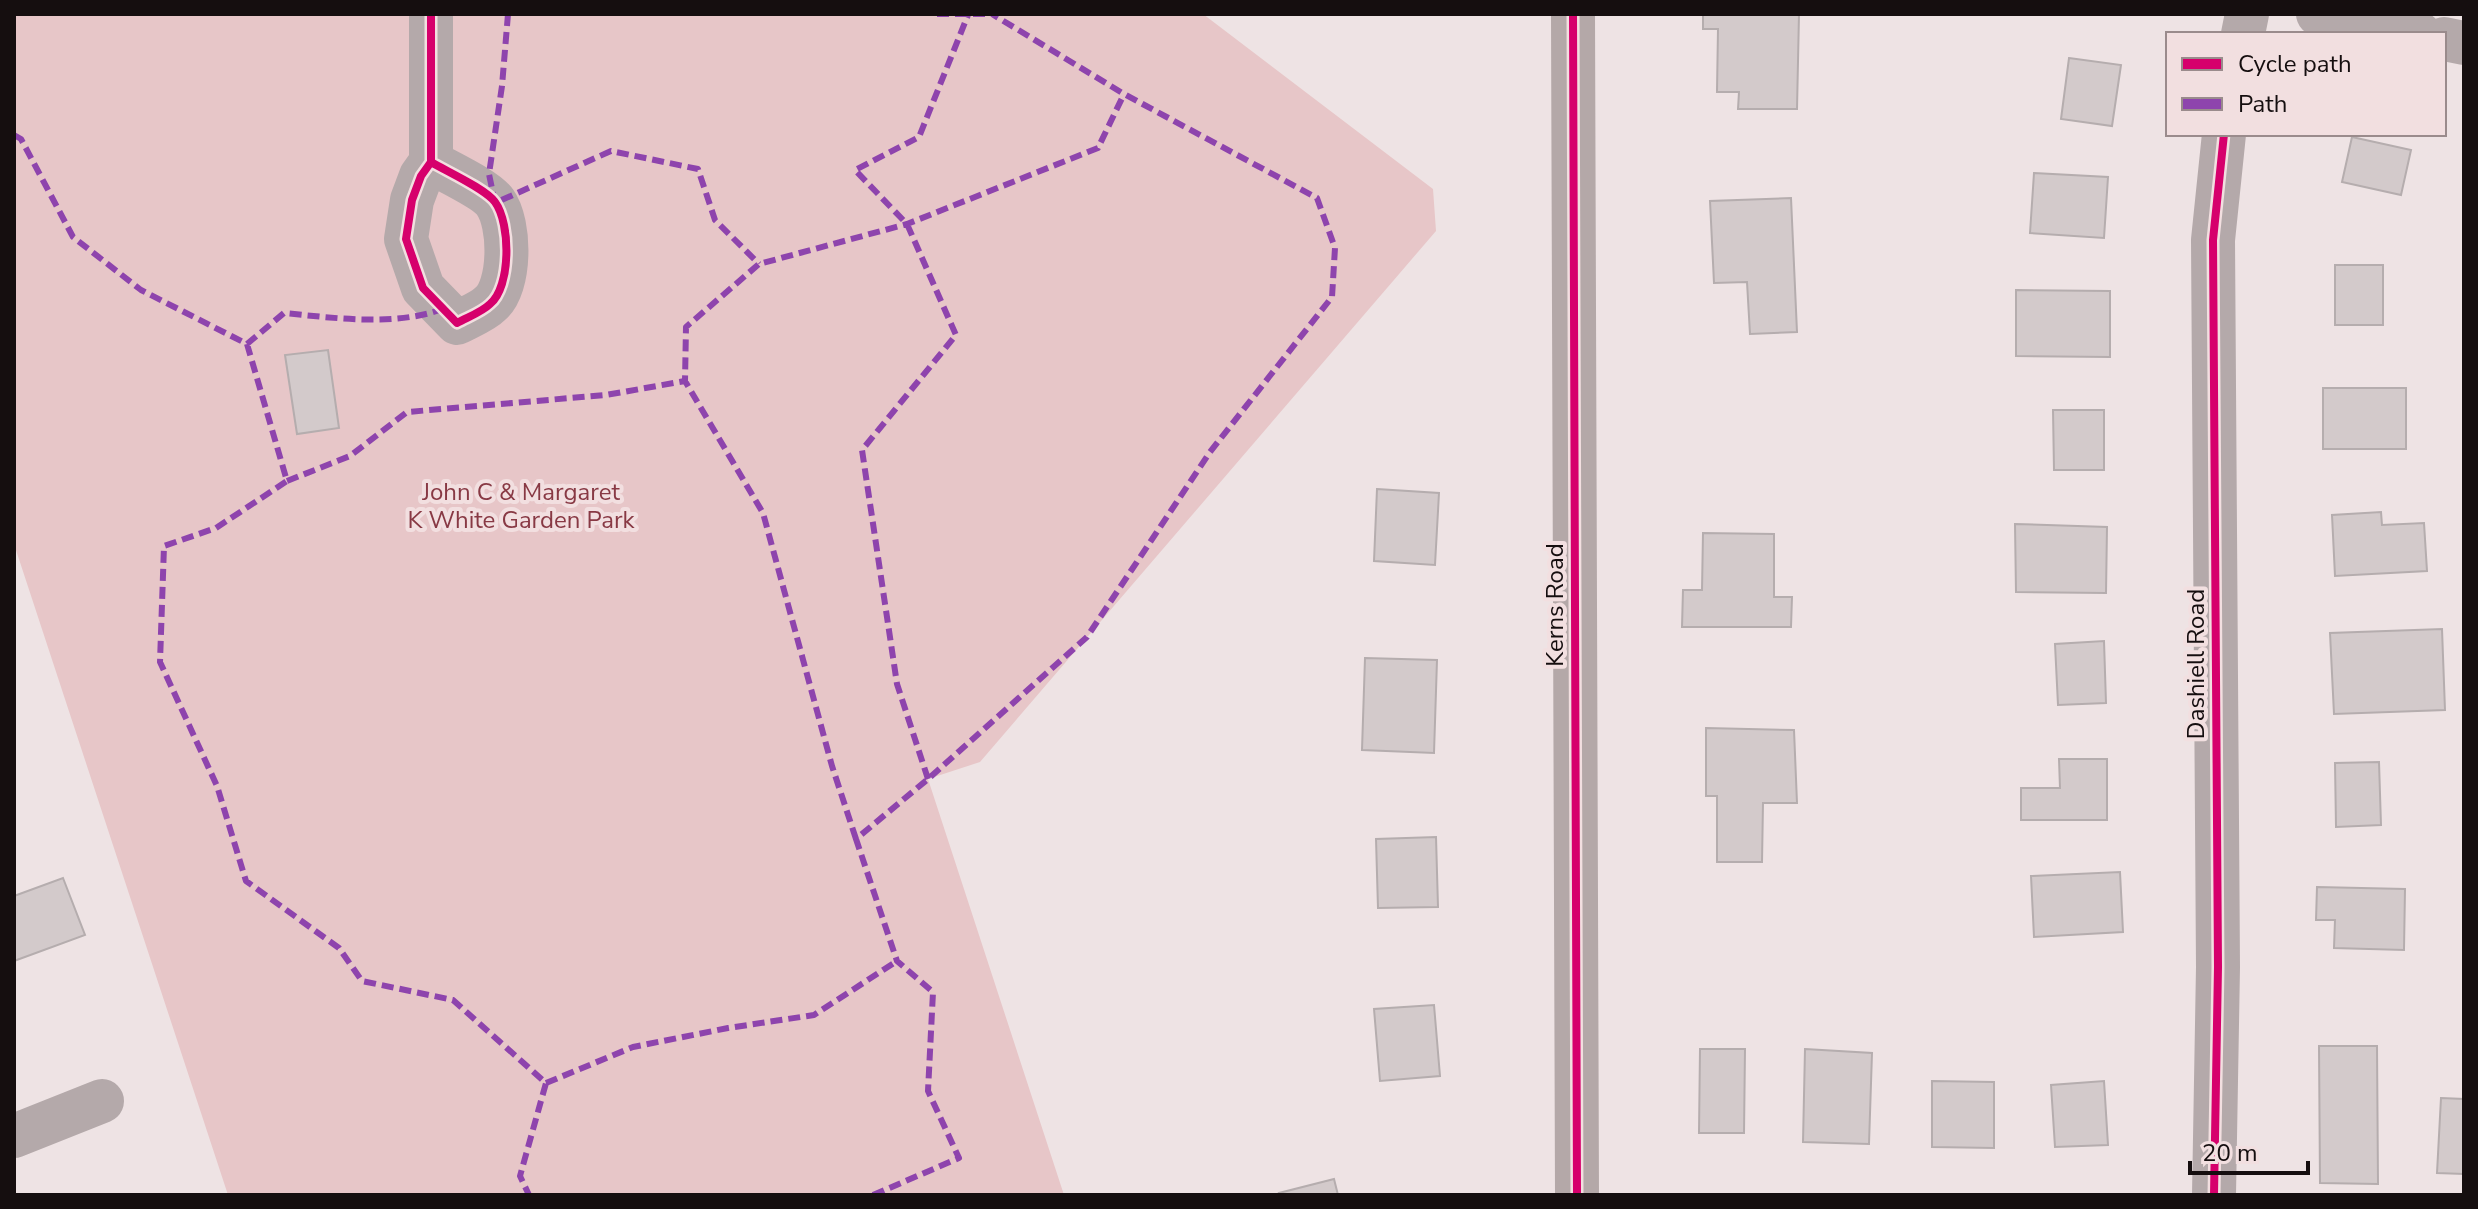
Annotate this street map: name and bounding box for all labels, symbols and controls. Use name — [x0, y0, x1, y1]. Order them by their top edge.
legend — [2166, 32, 2446, 136]
text: Cycle path — [2238, 48, 2352, 80]
text: Path — [2238, 88, 2287, 120]
park label: John C & Margaret K White Garden Park — [407, 476, 636, 536]
street label: Kerns Road — [1539, 543, 1571, 667]
street label: Dashiell Road — [2180, 589, 2212, 739]
scale bar — [2190, 1125, 2308, 1175]
text: 20 m — [2202, 1137, 2258, 1169]

